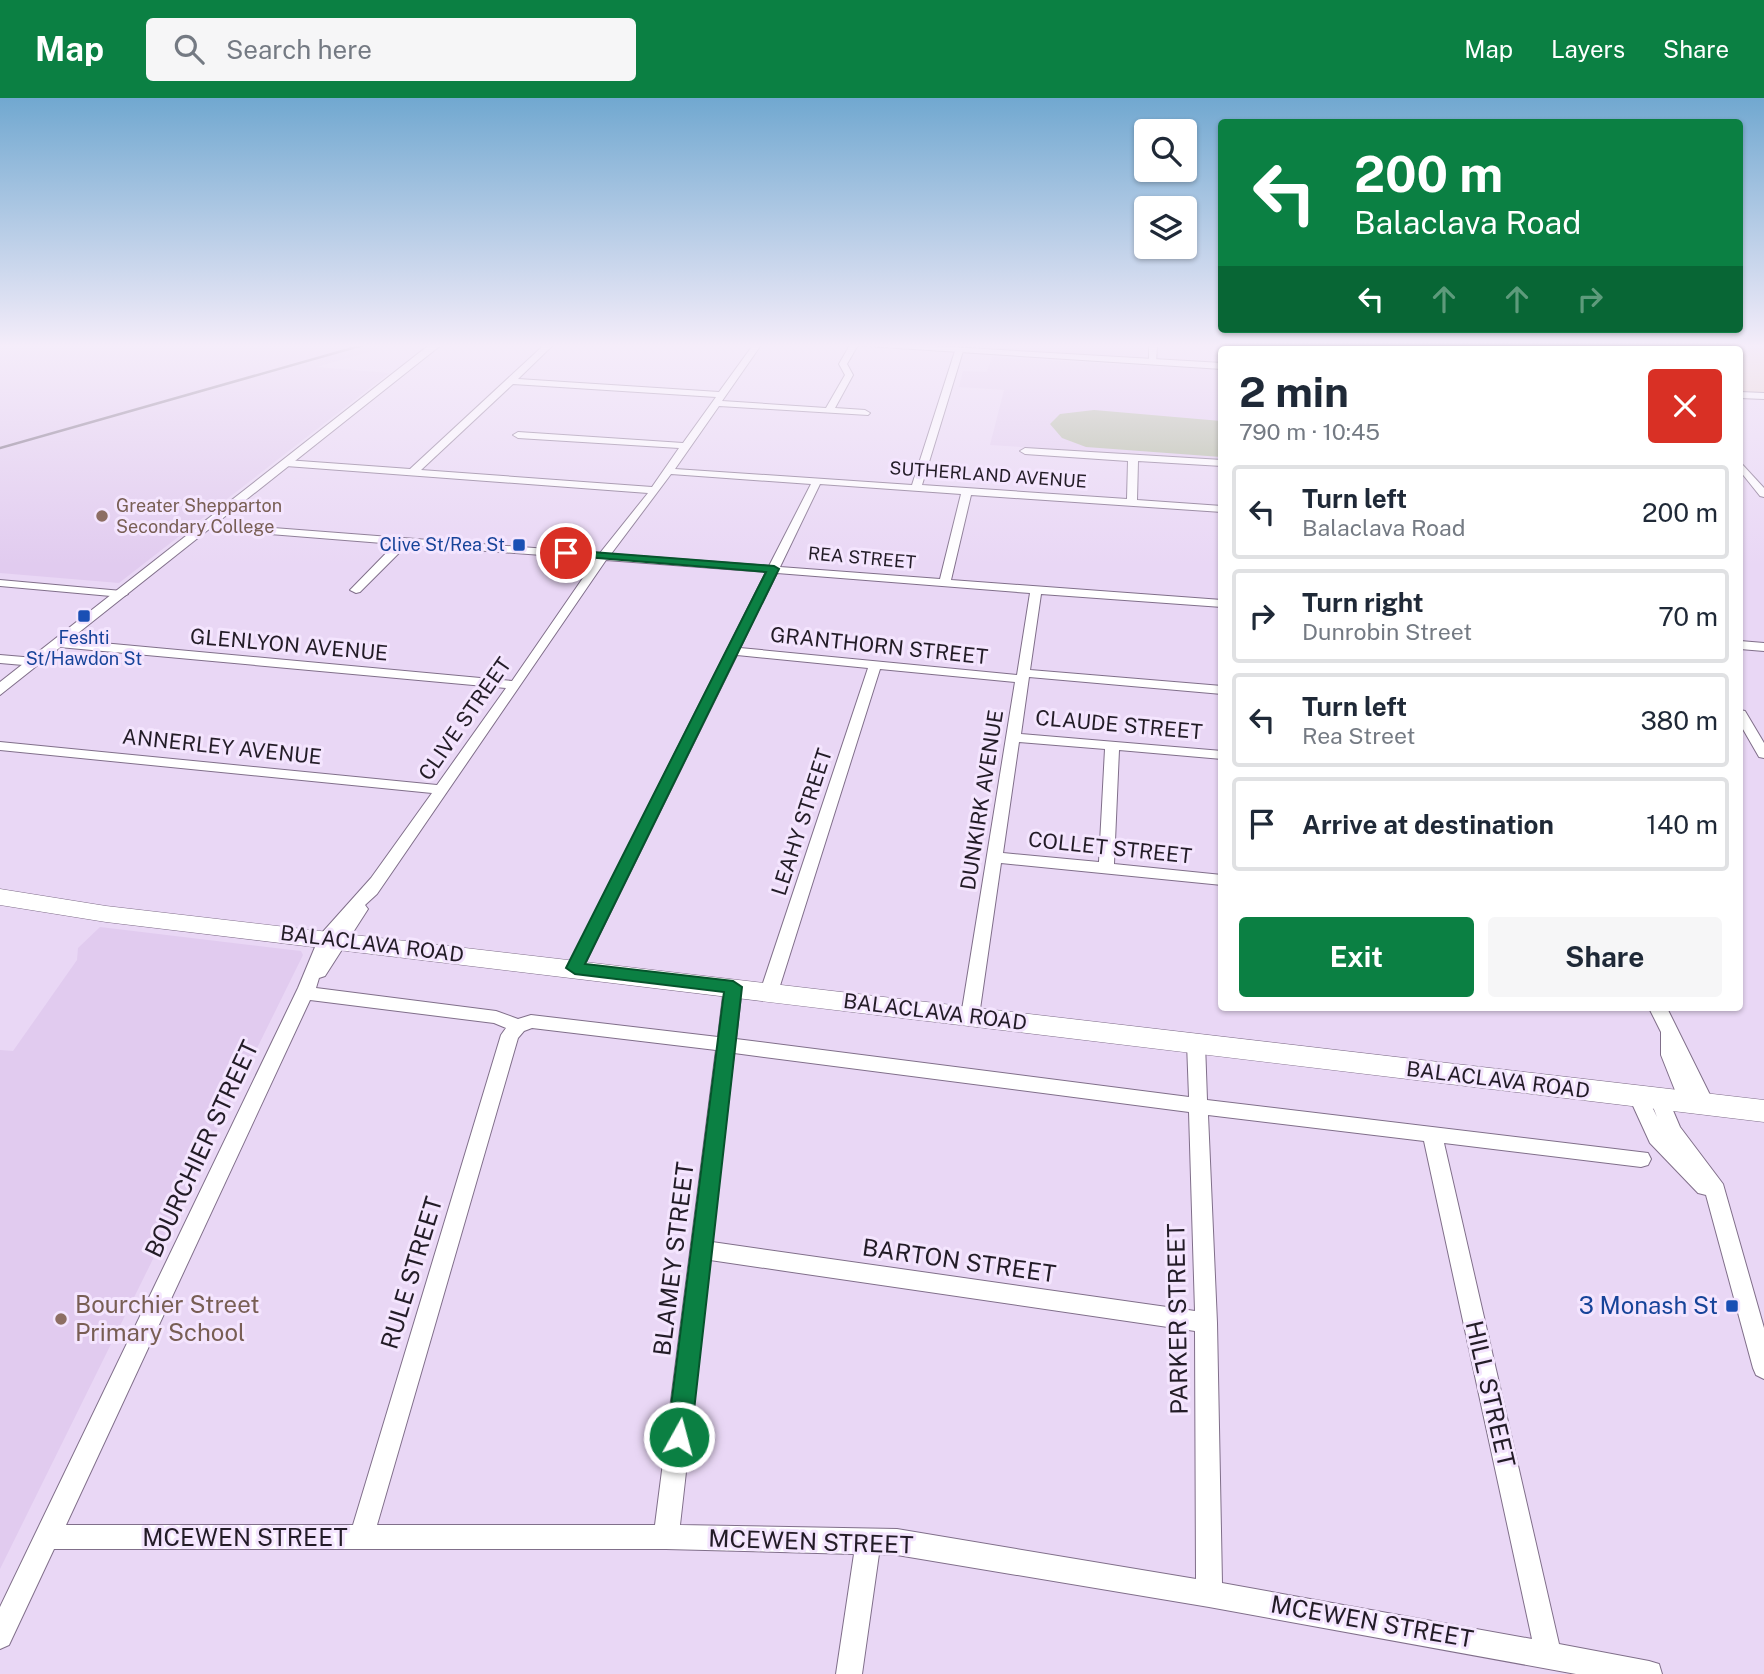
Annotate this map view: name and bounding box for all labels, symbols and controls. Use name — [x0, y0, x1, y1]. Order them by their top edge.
search box — [146, 18, 636, 81]
text: Map — [35, 30, 104, 68]
icon: search — [170, 30, 208, 68]
text: Search here — [226, 34, 372, 65]
text: Map — [1464, 35, 1513, 63]
text: Layers — [1551, 35, 1625, 63]
text: Share — [1663, 35, 1729, 63]
map controls — [1134, 119, 1197, 259]
button: search — [1134, 119, 1197, 182]
text: 200 m — [1354, 145, 1503, 203]
icon: left — [1239, 147, 1330, 238]
button: layers — [1134, 196, 1197, 259]
text: Balaclava Road — [1354, 204, 1581, 241]
icon: left — [1352, 280, 1390, 318]
icon: ahead — [1425, 280, 1463, 318]
icon: ahead — [1498, 280, 1536, 318]
icon: right — [1571, 280, 1609, 318]
text: 2 min — [1239, 367, 1349, 416]
button: close — [1648, 369, 1722, 443]
text: 790 m · 10:45 — [1239, 418, 1380, 445]
street label: SUTHERLAND AVENUE — [889, 457, 1087, 492]
text: Turn left — [1302, 483, 1407, 514]
icon: left — [1243, 493, 1281, 531]
place label: Greater Shepparton Secondary College — [116, 495, 282, 537]
text: 200 m — [1642, 497, 1718, 528]
marker: Greater Shepparton Secondary College — [94, 508, 110, 524]
text: Balaclava Road — [1302, 514, 1465, 541]
pin — [536, 523, 596, 583]
place label: Clive St/Rea St — [379, 534, 505, 555]
icon: arrive — [547, 534, 585, 572]
marker: Clive St/Rea St — [511, 537, 527, 553]
street label: REA STREET — [807, 542, 917, 573]
text: Turn right — [1302, 587, 1424, 618]
icon: right — [1243, 597, 1281, 635]
text: 70 m — [1658, 601, 1718, 632]
marker: Feshti St/Hawdon St — [76, 608, 92, 624]
text: Dunrobin Street — [1302, 618, 1472, 645]
street label: GRANTHORN STREET — [769, 622, 989, 669]
street label: GLENLYON AVENUE — [189, 623, 389, 666]
place label: Feshti St/Hawdon St — [26, 627, 142, 669]
street label: CLIVE STREET — [413, 652, 516, 785]
text: Turn left — [1302, 691, 1407, 722]
icon: left — [1243, 701, 1281, 739]
street label: CLAUDE STREET — [1034, 705, 1204, 744]
text: 380 m — [1640, 705, 1718, 736]
street label: DUNKIRK AVENUE — [955, 708, 1008, 892]
text: Rea Street — [1302, 722, 1416, 749]
street label: ANNERLEY AVENUE — [121, 724, 323, 769]
street label: LEAHY STREET — [766, 745, 837, 898]
icon: arrive — [1243, 805, 1281, 843]
text: Arrive at destination — [1302, 809, 1554, 840]
text: 140 m — [1646, 809, 1718, 840]
street label: COLLET STREET — [1027, 826, 1193, 869]
button: Exit — [1239, 917, 1474, 997]
button: Share — [1488, 917, 1722, 997]
street label: BALACLAVA ROAD — [279, 920, 465, 967]
street label: BALACLAVA ROAD — [842, 988, 1028, 1035]
street label: BOURCHIER STREET — [139, 1036, 264, 1261]
street label: BALACLAVA ROAD — [1405, 1056, 1591, 1103]
street label: BLAMEY STREET — [647, 1160, 699, 1357]
street label: RULE STREET — [375, 1193, 448, 1352]
street label: PARKER STREET — [1161, 1223, 1193, 1415]
street label: BARTON STREET — [860, 1233, 1058, 1287]
place label: Bourchier Street Primary School — [75, 1290, 260, 1346]
place label: 3 Monash St — [1579, 1291, 1718, 1319]
marker: 3 Monash St — [1724, 1298, 1740, 1314]
marker: Bourchier Street Primary School — [53, 1311, 69, 1327]
street label: HILL STREET — [1461, 1318, 1521, 1470]
position arrow — [642, 1400, 716, 1474]
street label: MCEWEN STREET — [142, 1523, 348, 1551]
street label: MCEWEN STREET — [708, 1523, 914, 1559]
street label: MCEWEN STREET — [1269, 1589, 1476, 1653]

